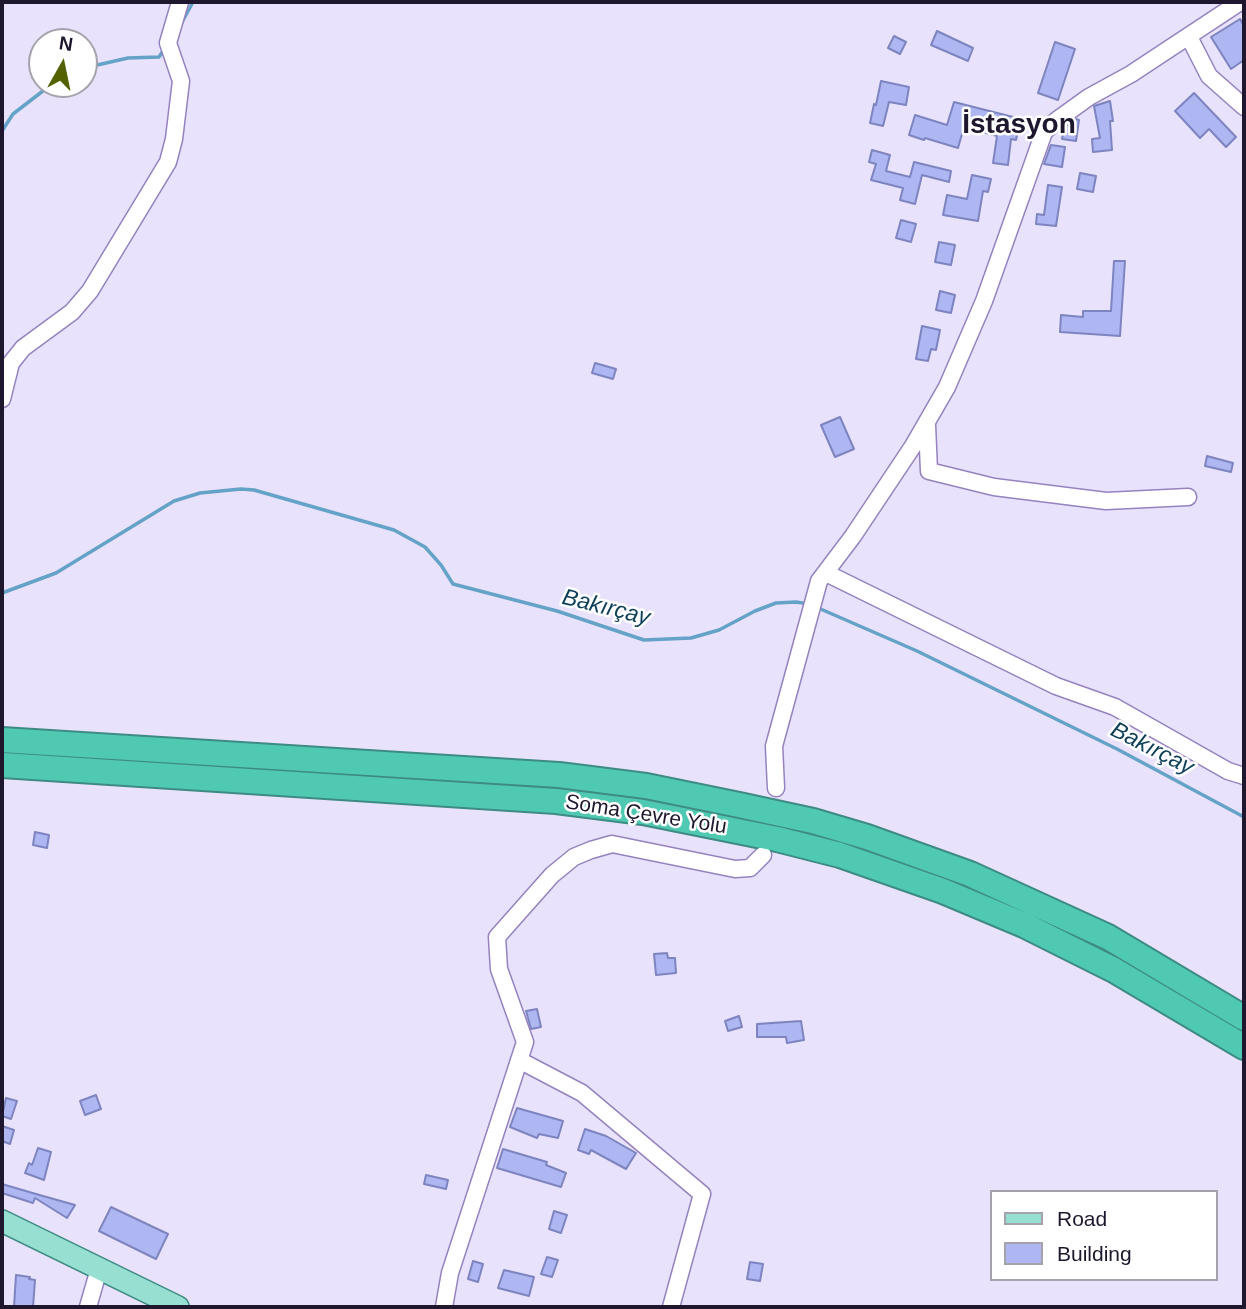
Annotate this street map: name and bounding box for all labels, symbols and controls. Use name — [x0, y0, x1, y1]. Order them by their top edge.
north arrow — [28, 28, 98, 98]
text: N — [58, 32, 74, 55]
district label: İstasyon — [962, 108, 1076, 142]
water label: Bakırçay — [559, 584, 653, 632]
water label: Bakırçay — [1106, 716, 1198, 782]
street label: Soma Çevre Yolu — [564, 790, 728, 840]
legend — [990, 1190, 1218, 1281]
text: Road — [1057, 1207, 1107, 1230]
text: Building — [1057, 1242, 1132, 1265]

